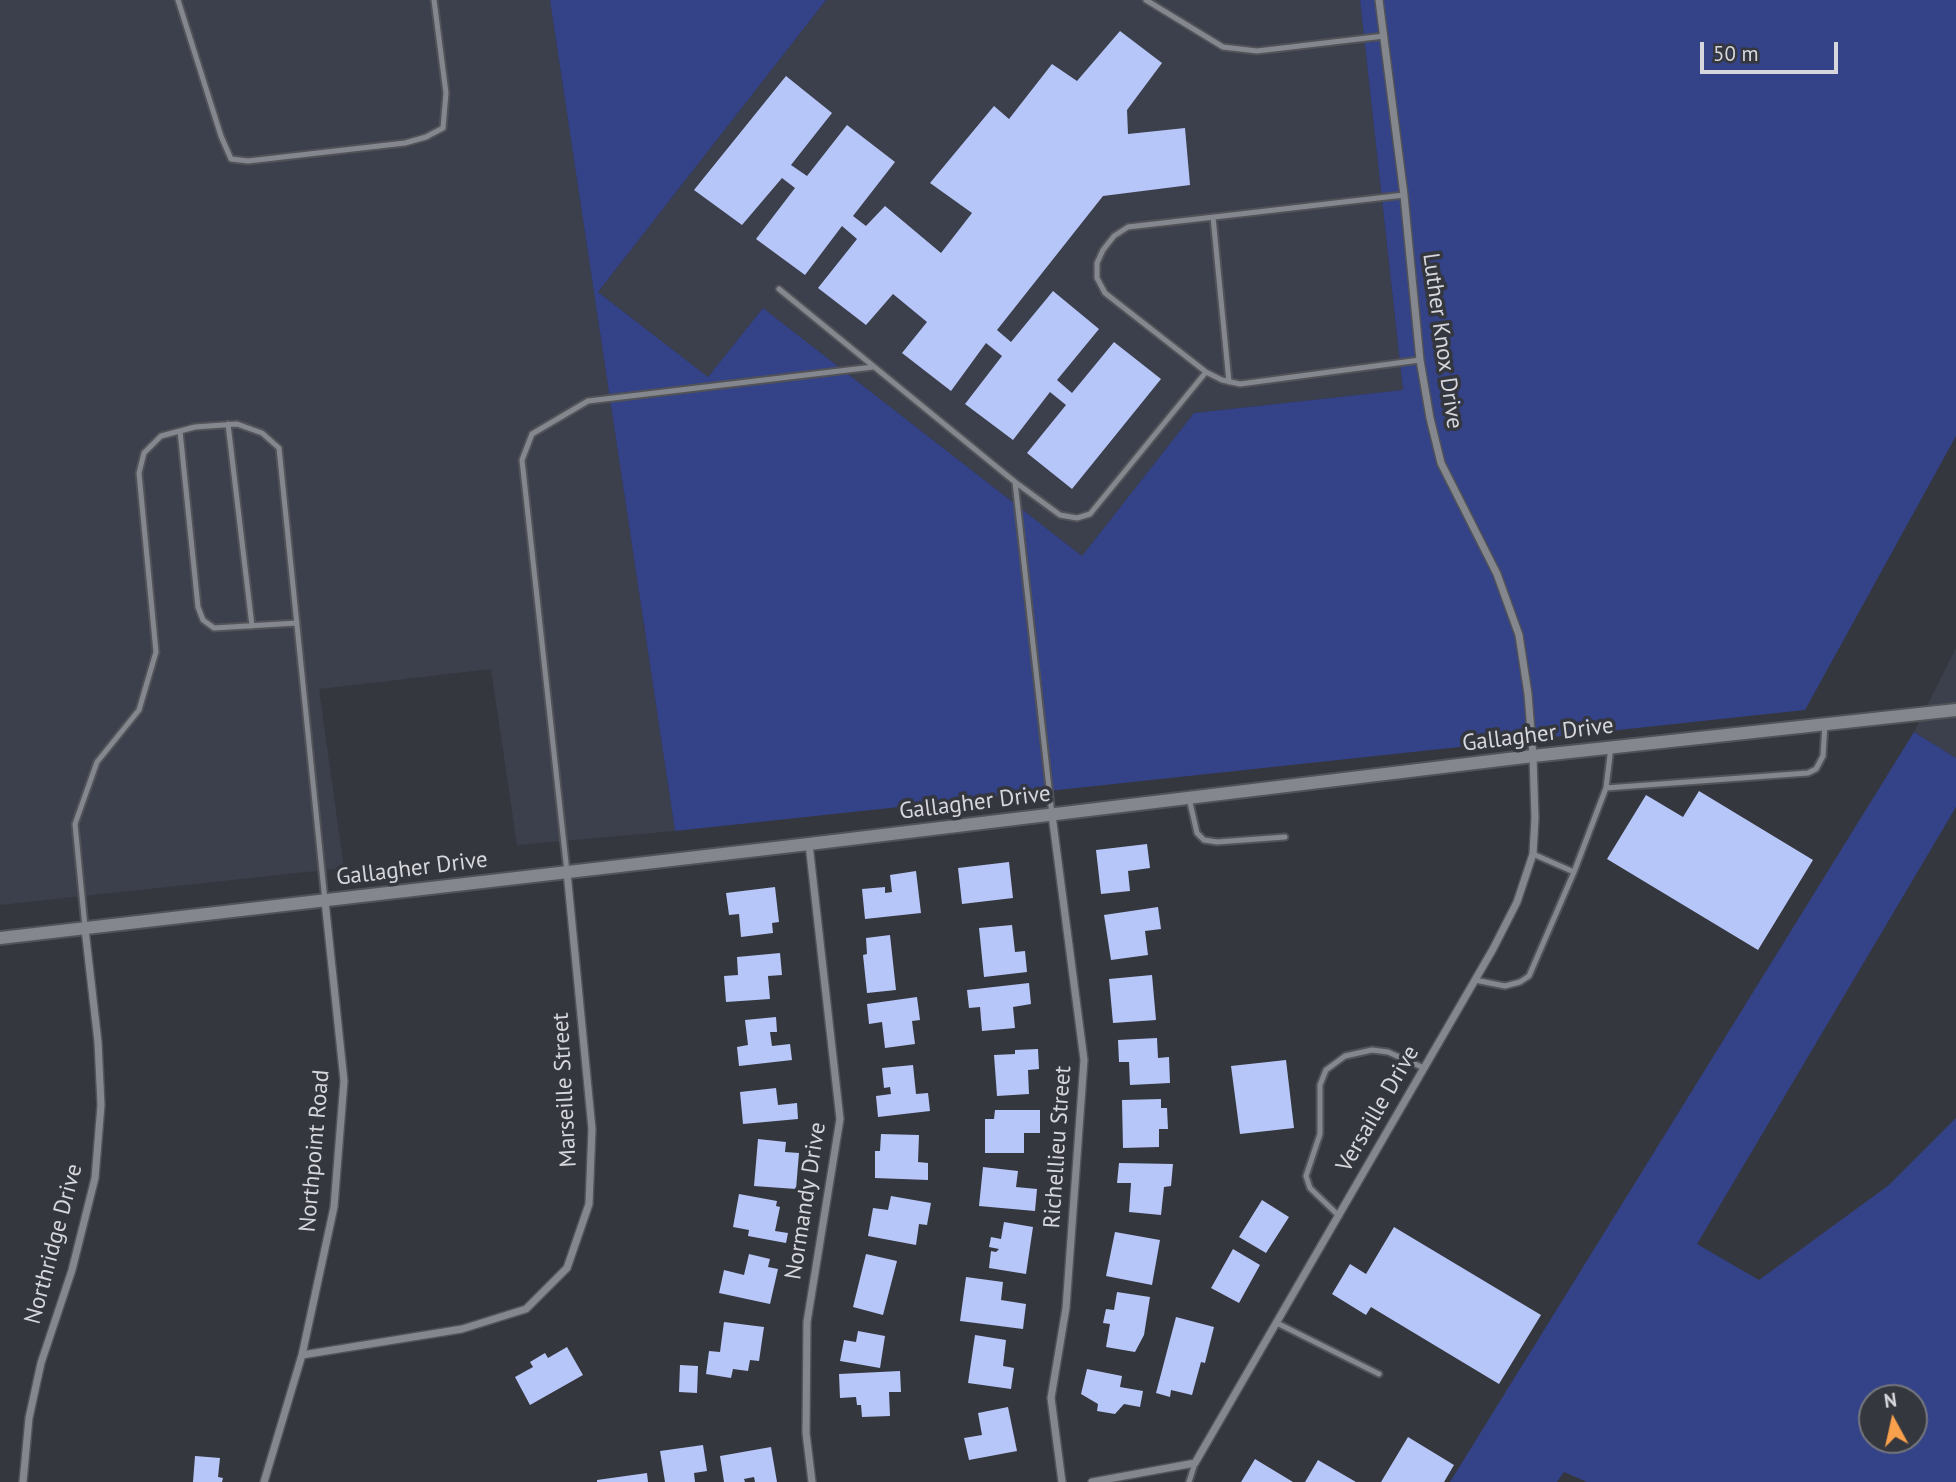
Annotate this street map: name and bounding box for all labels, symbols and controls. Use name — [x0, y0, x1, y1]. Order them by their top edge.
scale bar — [1704, 28, 1842, 72]
text: 50 m — [1713, 40, 1759, 67]
street label: Luther Knox Drive — [1416, 251, 1468, 431]
street label: Gallagher Drive — [1461, 712, 1615, 758]
street label: Gallagher Drive — [898, 780, 1052, 826]
street label: Gallagher Drive — [335, 846, 489, 892]
street label: Marseille Street — [547, 1012, 583, 1168]
street label: Versaille Drive — [1331, 1041, 1425, 1177]
street label: Richellieu Street — [1039, 1065, 1077, 1229]
street label: Northpoint Road — [294, 1069, 336, 1233]
street label: Normandy Drive — [780, 1120, 832, 1282]
street label: Northridge Drive — [19, 1161, 89, 1327]
north arrow — [1858, 1384, 1928, 1454]
text: N — [1882, 1387, 1898, 1413]

